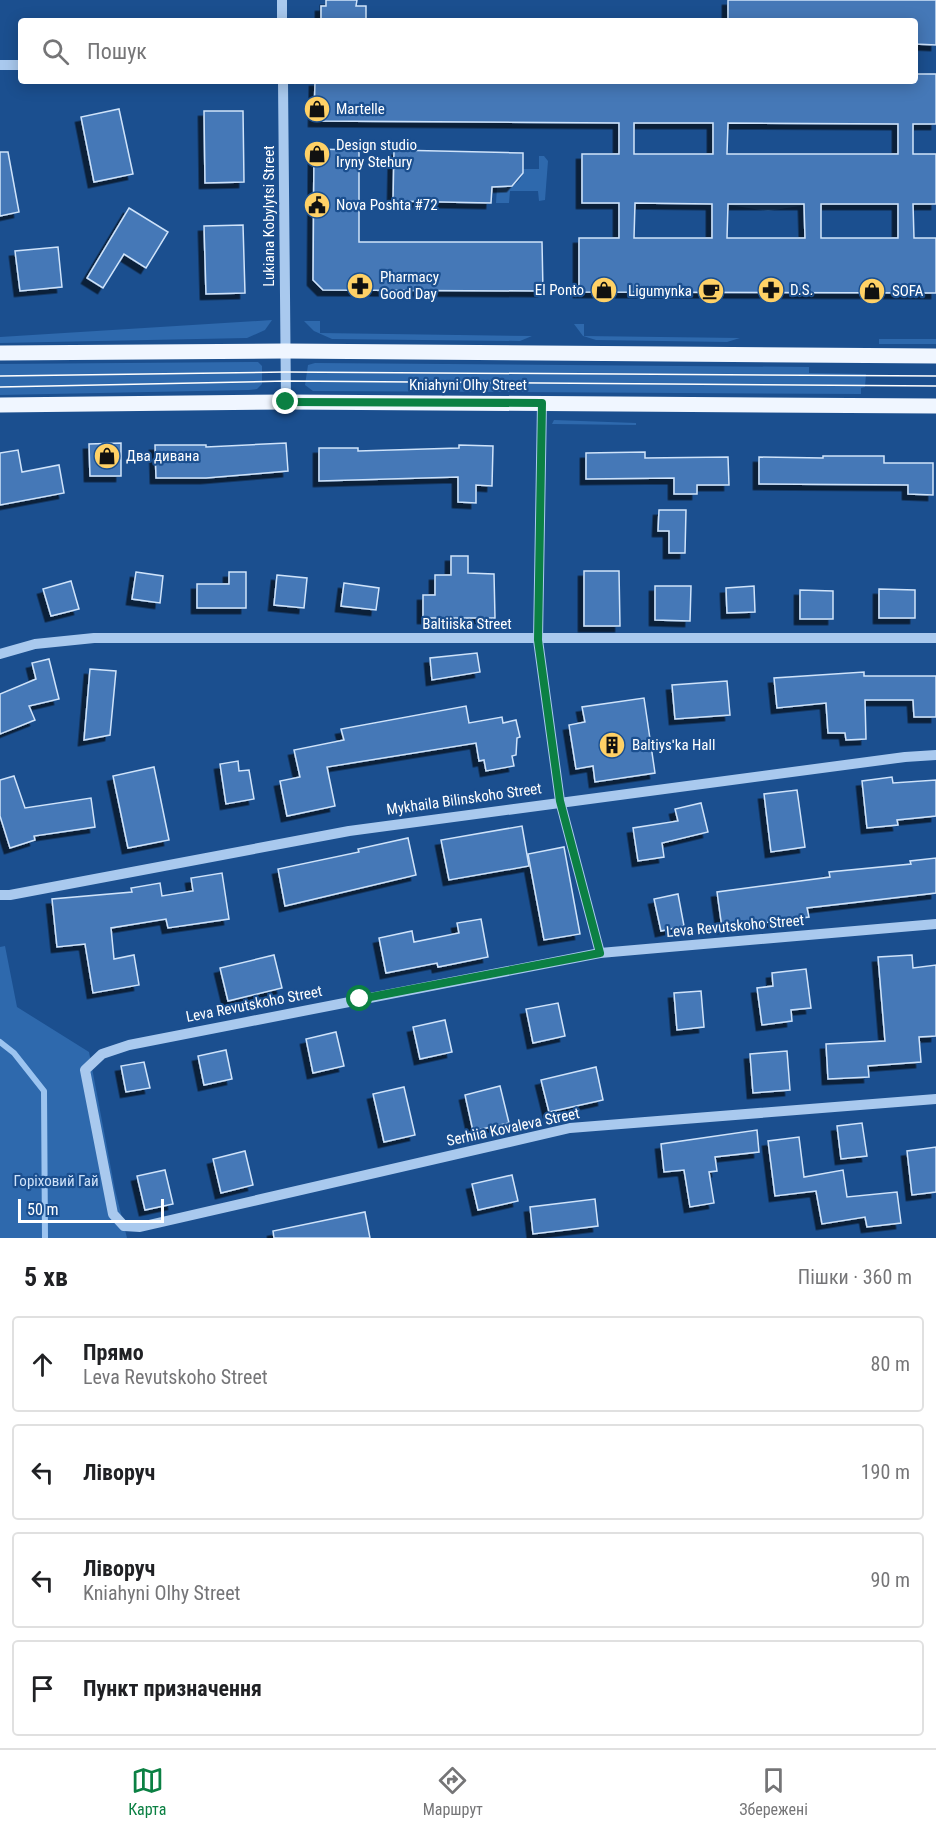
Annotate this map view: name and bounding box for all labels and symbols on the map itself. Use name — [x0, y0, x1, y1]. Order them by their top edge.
shop icon: Martelle — [302, 94, 332, 124]
place label: Martelle — [336, 100, 385, 118]
place label: Design studio Iryny Stehury — [336, 136, 417, 171]
shop icon: Design studio Iryny Stehury — [302, 139, 332, 169]
street label: Lukiana Kobylytsi Street — [260, 145, 278, 287]
public building icon: Nova Poshta #72 — [302, 190, 332, 220]
place label: Nova Poshta #72 — [336, 196, 438, 214]
place label: Pharmacy Good Day — [380, 268, 439, 303]
pharmacy icon: Pharmacy Good Day — [345, 271, 375, 301]
shop icon: El Ponto — [589, 275, 619, 305]
pharmacy icon: D.S. — [756, 275, 786, 305]
cafe icon: Ligumynka — [696, 276, 726, 306]
shop icon: SOFA — [857, 276, 887, 306]
place label: El Ponto — [535, 281, 584, 299]
place label: D.S. — [790, 281, 814, 299]
place label: Ligumynka — [628, 282, 692, 300]
place label: SOFA — [892, 282, 924, 300]
street label: Kniahyni Olhy Street — [409, 376, 527, 394]
route end — [272, 388, 298, 414]
shop icon: Два дивана — [92, 441, 122, 471]
place label: Два дивана — [126, 447, 199, 465]
street label: Baltiiska Street — [422, 615, 512, 633]
building icon: Baltiysʹka Hall — [597, 730, 627, 760]
place label: Baltiysʹka Hall — [632, 736, 715, 754]
street label: Mykhaila Bilinskoho Street — [385, 779, 543, 819]
street label: Leva Revutskoho Street — [665, 911, 805, 941]
street label: Leva Revutskoho Street — [184, 982, 324, 1026]
route start — [346, 985, 372, 1011]
street label: Serhiia Kovaleva Street — [445, 1104, 581, 1150]
park label: Горіховий Гай — [13, 1172, 99, 1190]
scale bar — [18, 1196, 164, 1224]

